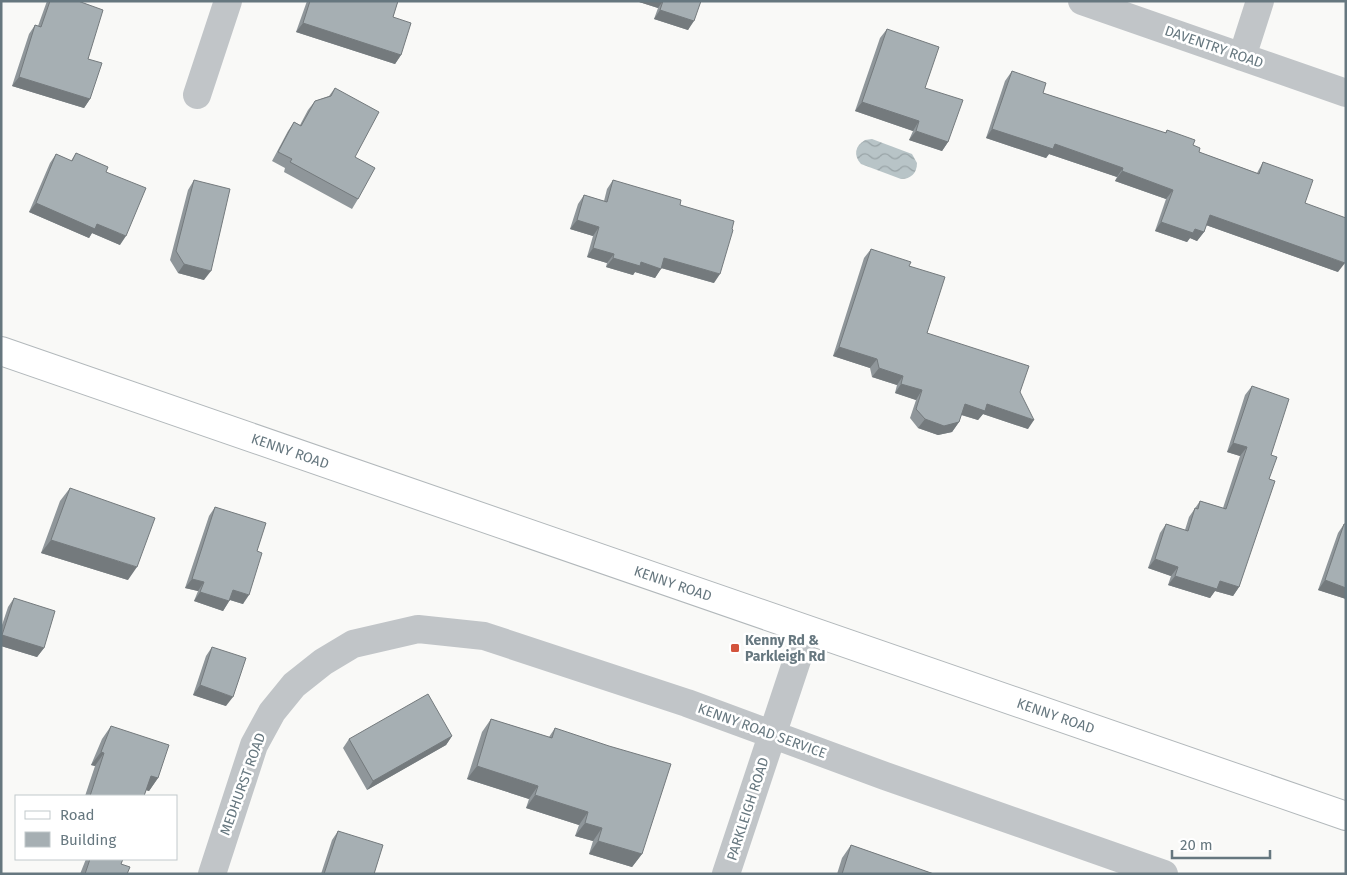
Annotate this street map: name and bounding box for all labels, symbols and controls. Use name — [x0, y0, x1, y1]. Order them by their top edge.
street label: DAVENTRY ROAD — [1162, 22, 1266, 72]
street label: KENNY ROAD — [249, 430, 331, 472]
street label: KENNY ROAD — [632, 562, 714, 605]
place label: Kenny Rd & Parkleigh Rd — [745, 632, 825, 665]
marker: Kenny Rd & Parkleigh Rd — [729, 642, 741, 654]
street label: KENNY ROAD — [1015, 694, 1097, 737]
street label: KENNY ROAD SERVICE — [695, 700, 829, 762]
street label: MEDHURST ROAD — [217, 730, 269, 838]
street label: PARKLEIGH ROAD — [723, 755, 773, 863]
legend — [15, 795, 178, 860]
text: Road — [60, 806, 95, 824]
scale bar — [1172, 828, 1270, 860]
text: Building — [60, 831, 116, 849]
text: 20 m — [1180, 836, 1213, 854]

